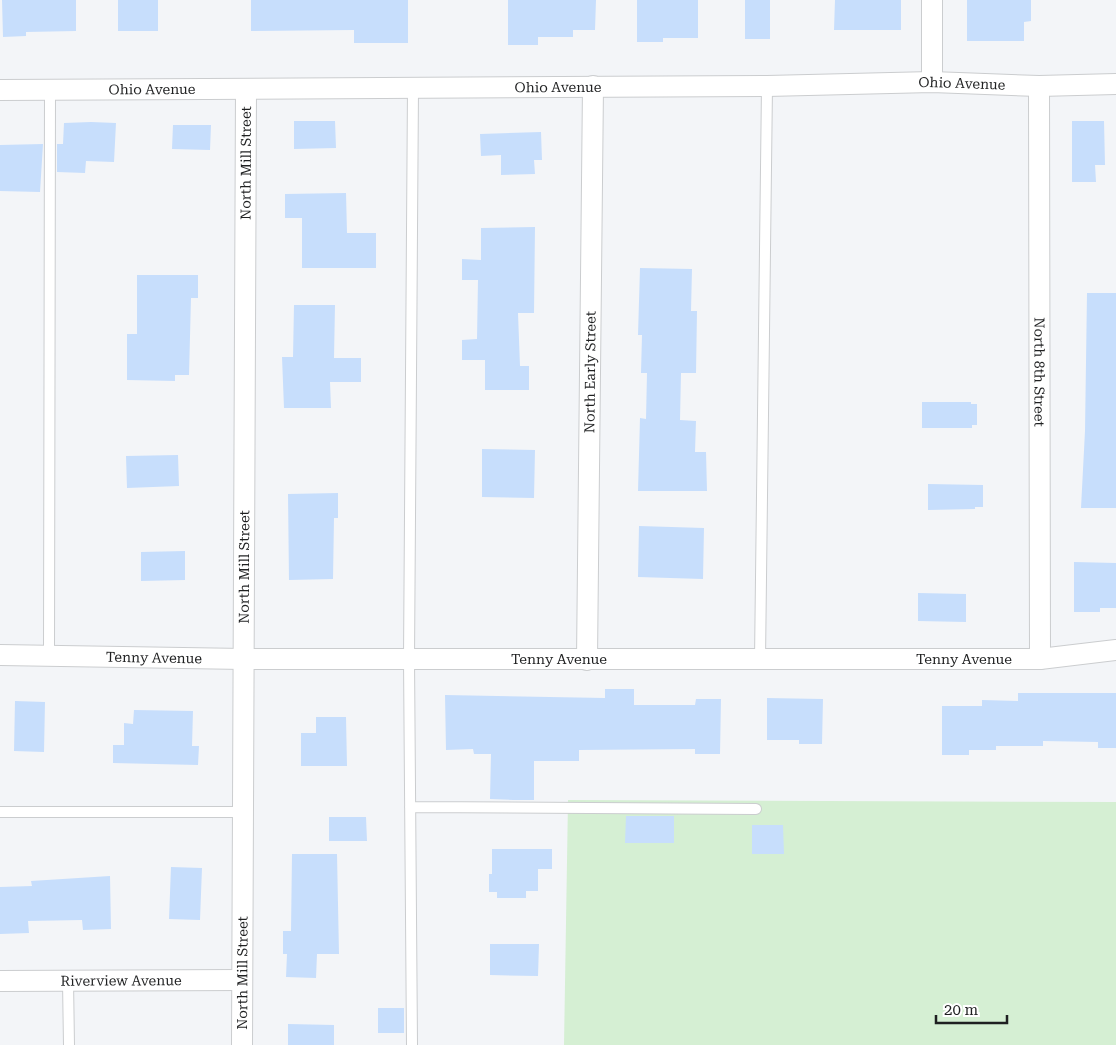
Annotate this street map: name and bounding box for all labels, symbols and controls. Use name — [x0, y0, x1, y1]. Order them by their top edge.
street label: Ohio Avenue — [918, 74, 1006, 93]
street label: Ohio Avenue — [514, 79, 602, 95]
street label: Ohio Avenue — [108, 81, 196, 97]
street label: North Mill Street — [237, 106, 254, 220]
street label: North Early Street — [581, 311, 599, 433]
street label: North 8th Street — [1031, 317, 1048, 427]
street label: North Mill Street — [236, 510, 252, 624]
street label: Tenny Avenue — [106, 649, 202, 666]
street label: Tenny Avenue — [511, 651, 607, 667]
street label: Tenny Avenue — [916, 651, 1012, 667]
street label: North Mill Street — [234, 916, 251, 1030]
street label: Riverview Avenue — [60, 972, 182, 989]
scale bar — [936, 992, 1007, 1024]
text: 20 m — [944, 1001, 979, 1019]

